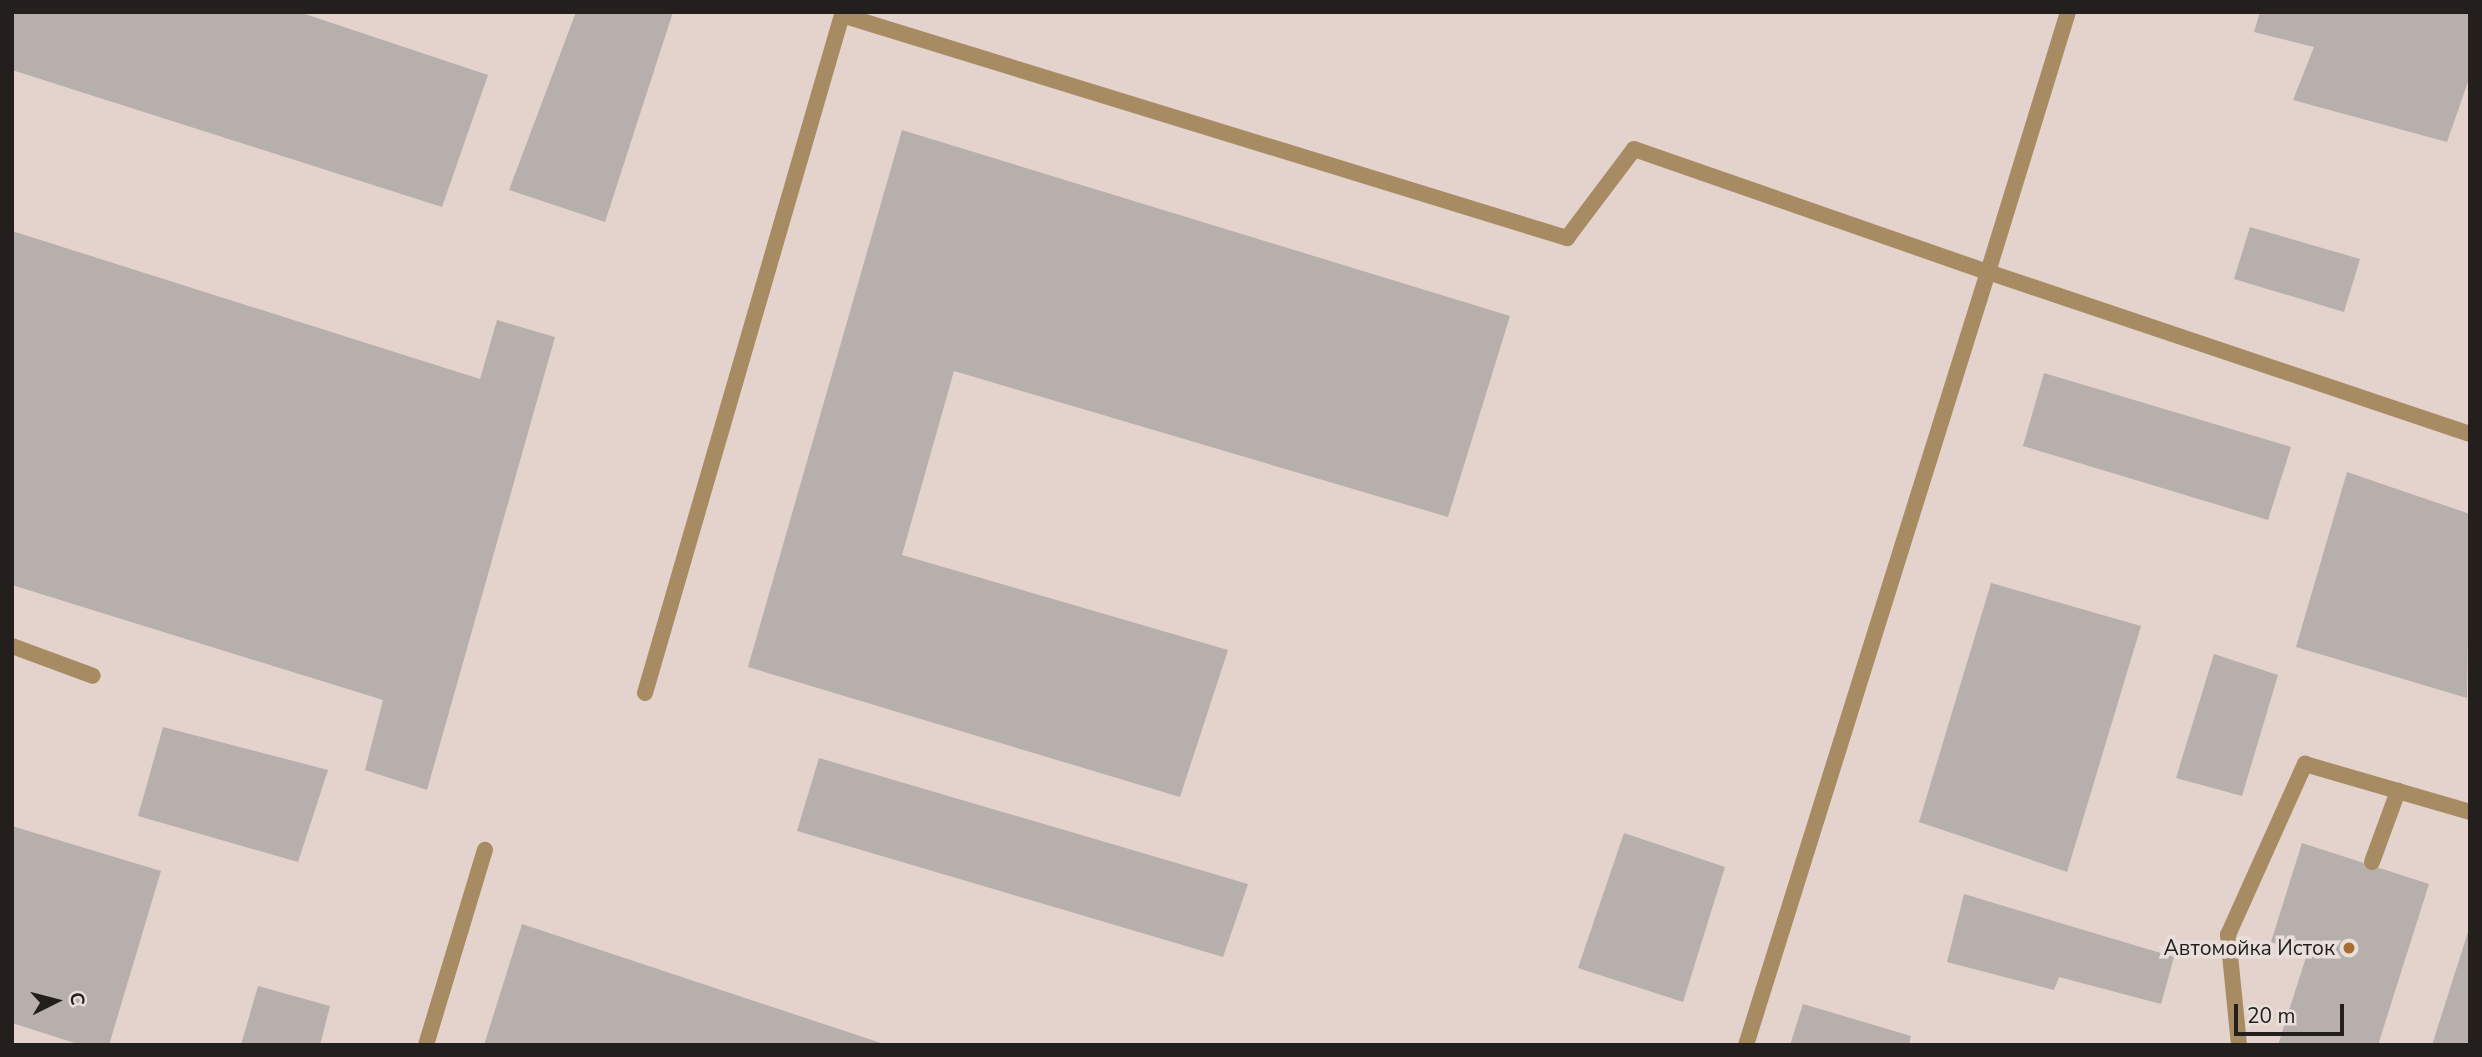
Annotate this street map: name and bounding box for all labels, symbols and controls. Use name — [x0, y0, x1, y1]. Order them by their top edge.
place label: Автомойка Исток — [2163, 935, 2335, 961]
marker: Автомойка Исток — [2341, 940, 2357, 956]
north arrow — [21, 966, 91, 1036]
scale bar — [2237, 990, 2347, 1034]
text: С — [63, 991, 90, 1007]
text: 20 m — [2247, 1002, 2296, 1030]

